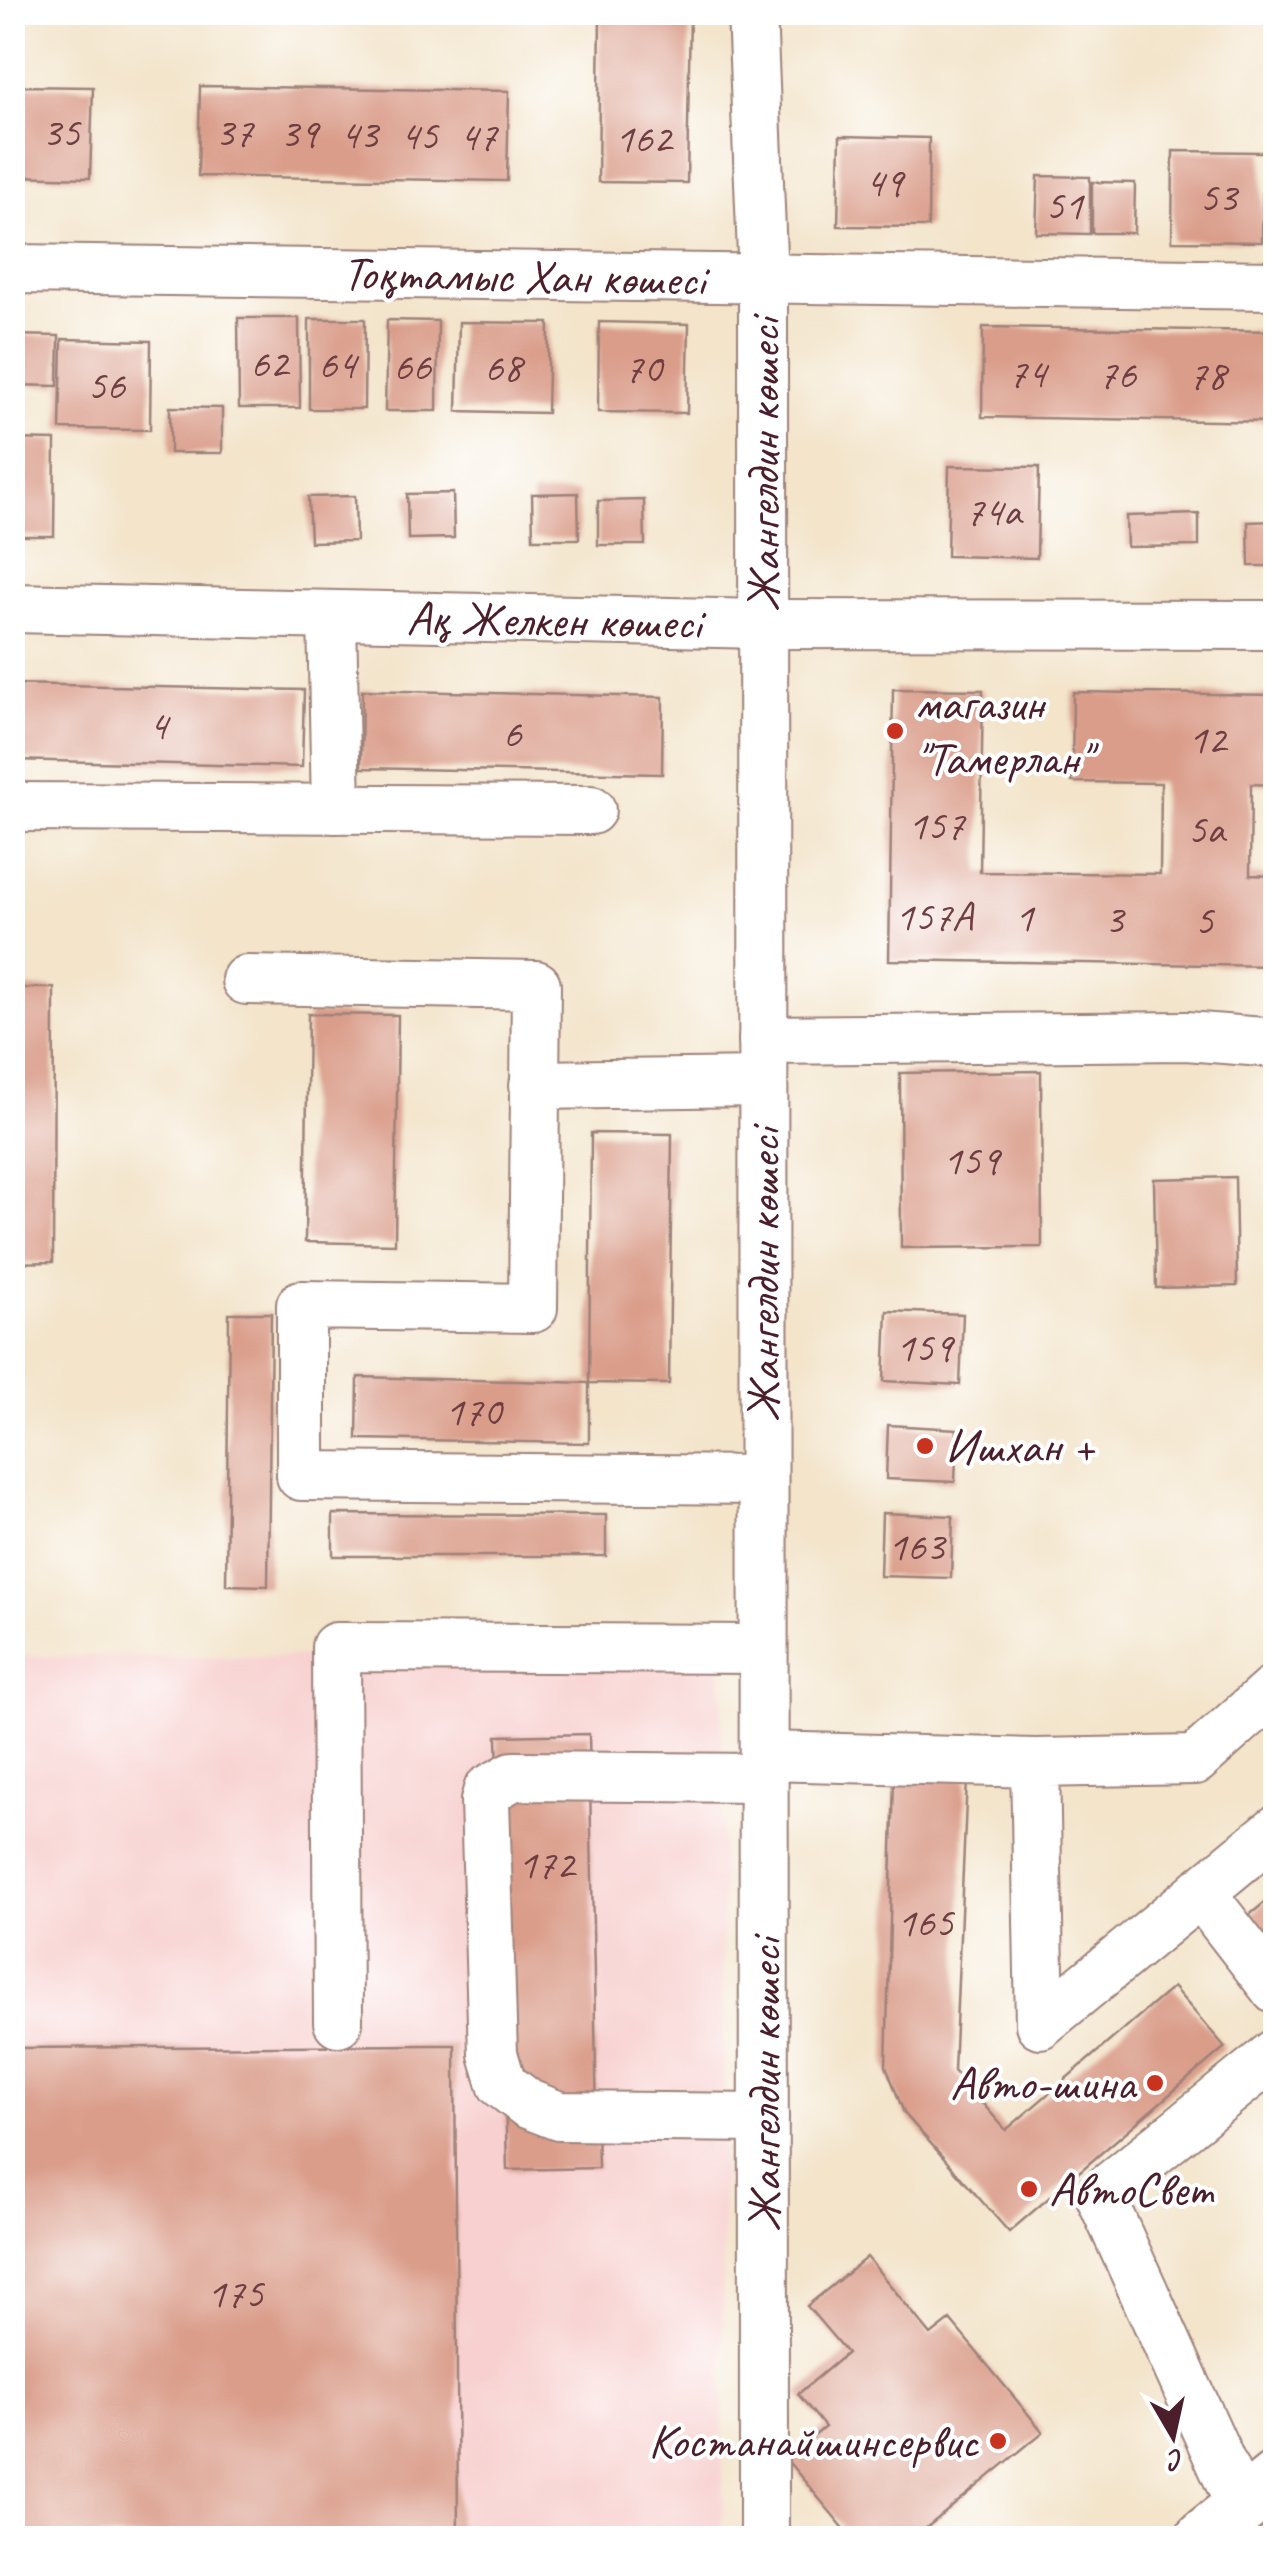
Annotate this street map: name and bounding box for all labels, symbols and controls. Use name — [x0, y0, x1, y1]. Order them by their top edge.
house number: 35 — [42, 106, 82, 159]
house number: 37 — [215, 106, 255, 159]
house number: 39 — [280, 107, 321, 160]
house number: 43 — [340, 108, 381, 161]
house number: 45 — [400, 109, 440, 162]
house number: 47 — [459, 110, 499, 163]
house number: 162 — [615, 112, 674, 165]
house number: 49 — [865, 156, 906, 209]
house number: 53 — [1199, 171, 1240, 224]
house number: 51 — [1045, 179, 1085, 232]
street label: Тоқтамыс Хан көшесі — [342, 243, 711, 309]
street label: Жангелдин көшесі — [733, 313, 793, 612]
house number: 62 — [250, 337, 291, 390]
house number: 64 — [318, 338, 360, 391]
house number: 66 — [393, 340, 432, 393]
house number: 68 — [484, 341, 526, 394]
house number: 70 — [624, 342, 665, 395]
house number: 74 — [1008, 347, 1050, 400]
house number: 76 — [1098, 348, 1137, 401]
house number: 78 — [1188, 349, 1230, 402]
house number: 56 — [87, 359, 126, 412]
house number: 74а — [965, 485, 1024, 538]
street label: Ақ Желкен көшесі — [406, 587, 707, 653]
place label: магазин "Тамерлан" — [915, 673, 1100, 788]
house number: 4 — [149, 699, 172, 752]
house number: 6 — [503, 707, 523, 760]
house number: 12 — [1188, 713, 1229, 766]
marker: магазин "Тамерлан" — [884, 720, 906, 742]
house number: 157 — [908, 799, 966, 852]
house number: 5а — [1187, 803, 1227, 856]
house number: 157А — [895, 890, 975, 943]
house number: 1 — [1015, 891, 1036, 944]
house number: 3 — [1105, 893, 1127, 946]
house number: 5 — [1195, 894, 1216, 947]
street label: Жангелдин көшесі — [733, 1123, 793, 1422]
house number: 159 — [943, 1134, 1002, 1187]
house number: 159 — [896, 1321, 955, 1374]
house number: 170 — [445, 1385, 504, 1438]
place label: Ишхан + — [945, 1416, 1096, 1476]
marker: Ишхан + — [914, 1435, 936, 1457]
house number: 163 — [888, 1520, 947, 1573]
house number: 172 — [518, 1838, 577, 1891]
house number: 165 — [897, 1896, 955, 1949]
street label: Жангелдин көшесі — [734, 1933, 794, 2232]
place label: Авто-шина — [950, 2053, 1138, 2113]
marker: Авто-шина — [1144, 2072, 1166, 2094]
place label: АвтоСвет — [1049, 2159, 1215, 2219]
marker: АвтоСвет — [1018, 2178, 1040, 2200]
house number: 175 — [207, 2267, 265, 2320]
north arrow — [1123, 2386, 1223, 2486]
place label: Костанайшинсервис — [649, 2411, 980, 2471]
marker: Костанайшинсервис — [987, 2430, 1009, 2452]
text: С — [1164, 2442, 1186, 2479]

